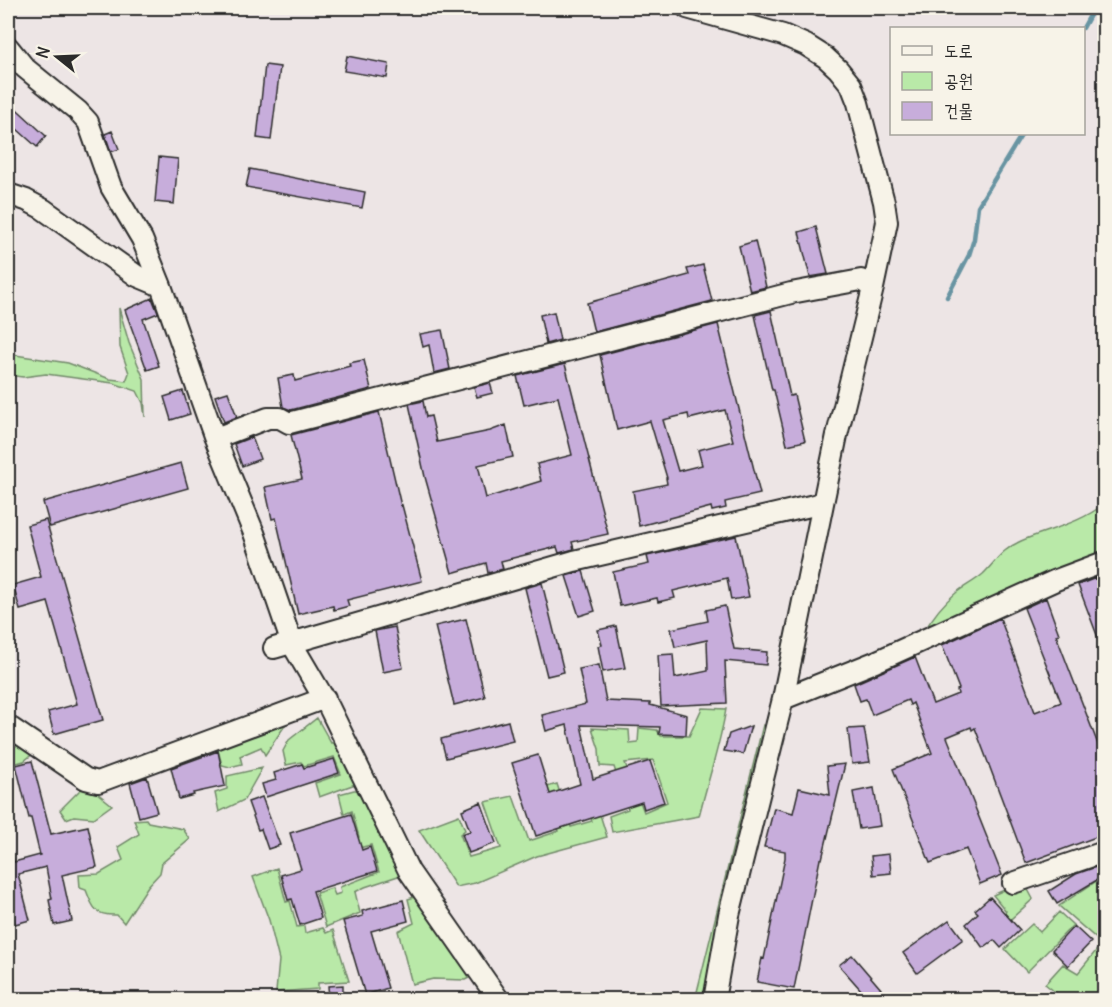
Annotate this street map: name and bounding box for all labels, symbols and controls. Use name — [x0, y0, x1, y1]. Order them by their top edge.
north arrow — [27, 27, 87, 87]
legend — [890, 27, 1085, 135]
text: 도로 — [944, 39, 973, 62]
text: N — [32, 44, 54, 61]
text: 공원 — [944, 69, 973, 92]
text: 건물 — [944, 99, 973, 122]

